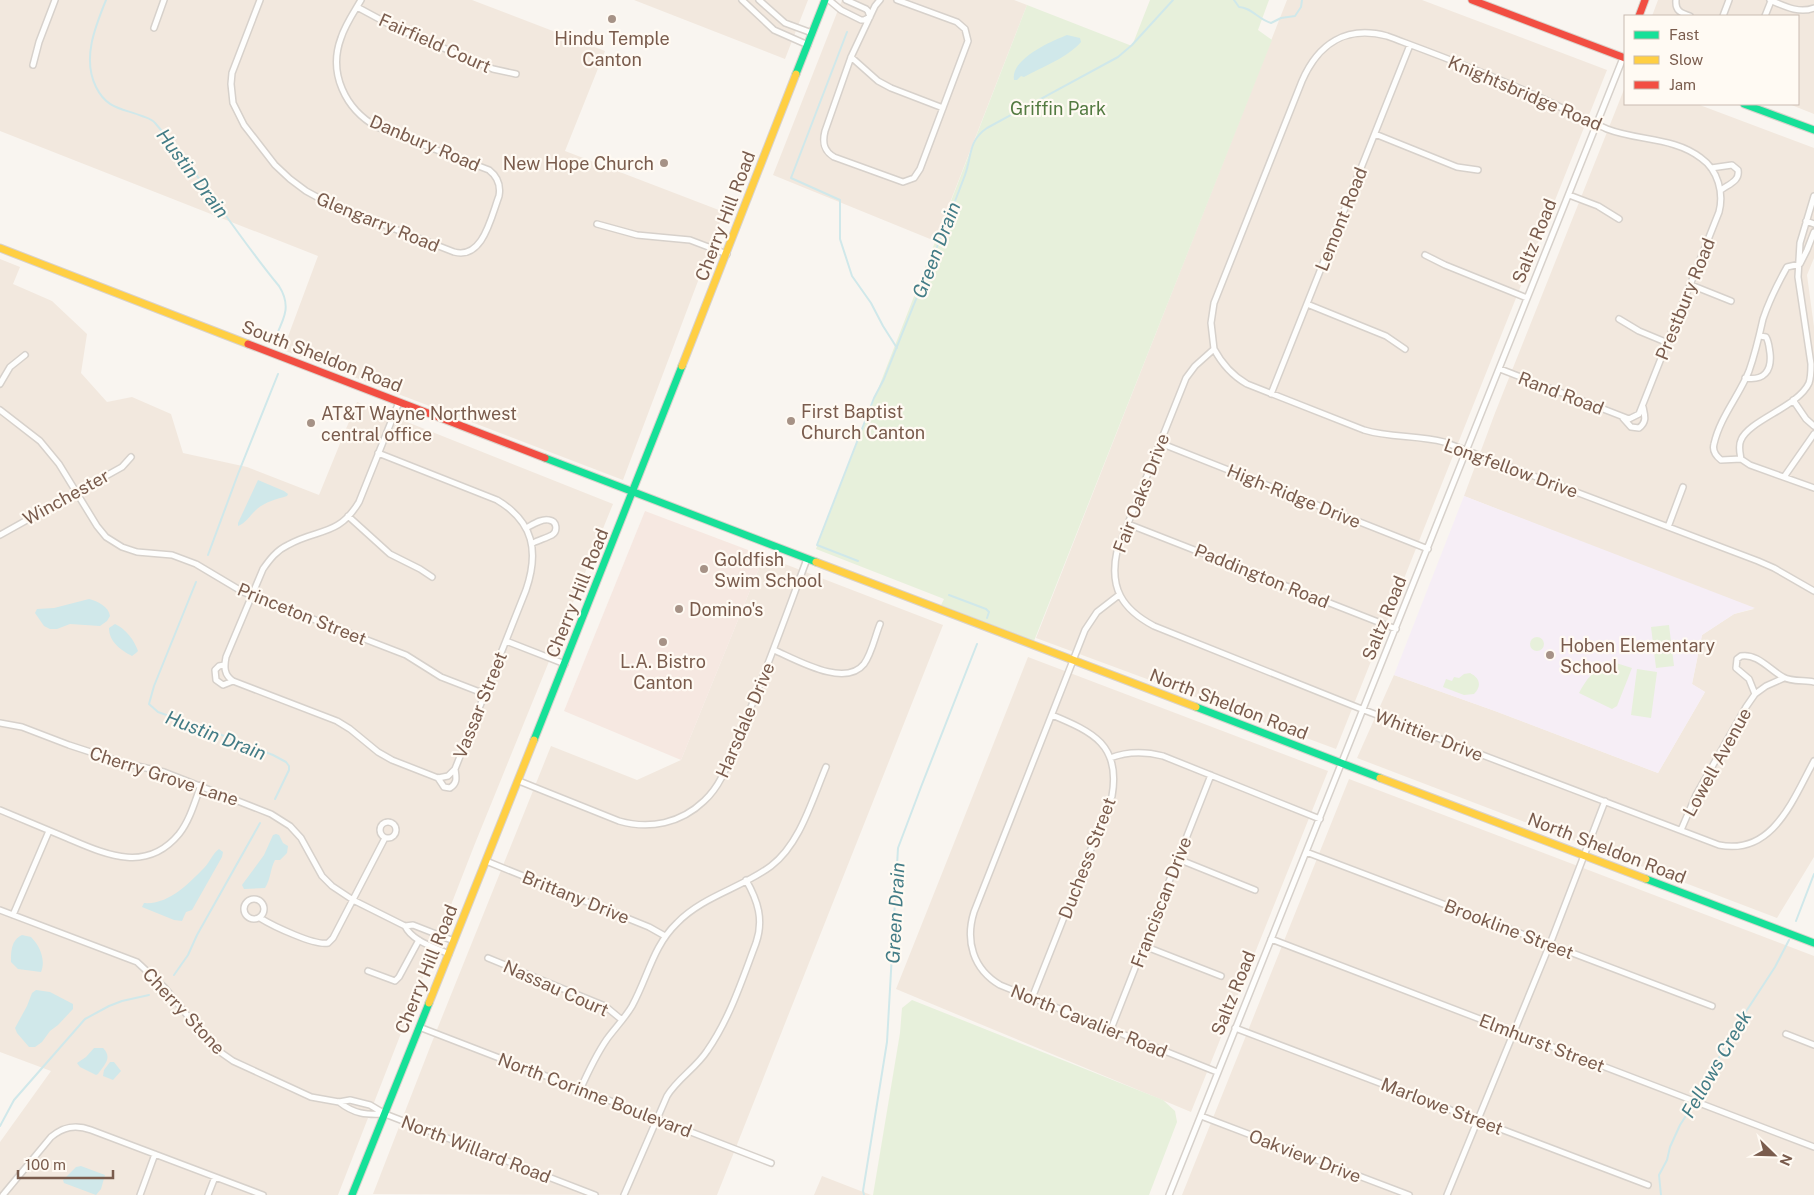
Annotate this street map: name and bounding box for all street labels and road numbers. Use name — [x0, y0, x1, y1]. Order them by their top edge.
street label: Fairfield Court — [376, 9, 494, 77]
street label: Knightsbridge Road — [1445, 51, 1605, 135]
street label: Danbury Road — [367, 110, 483, 176]
street label: Cherry Hill Road — [691, 148, 759, 284]
street label: Lemont Road — [1311, 164, 1371, 274]
street label: Glengarry Road — [314, 188, 442, 256]
street label: Saltz Road — [1508, 196, 1560, 286]
street label: Prestbury Road — [1651, 235, 1719, 363]
street label: South Sheldon Road — [239, 316, 405, 396]
street label: Rand Road — [1515, 367, 1607, 419]
street label: Fair Oaks Drive — [1109, 431, 1173, 555]
street label: Longfellow Drive — [1441, 434, 1581, 502]
street label: High-Ridge Drive — [1224, 460, 1364, 532]
street label: Winchester — [19, 465, 113, 529]
street label: Cherry Hill Road — [542, 525, 612, 661]
street label: Paddington Road — [1192, 539, 1332, 613]
street label: Saltz Road — [1358, 573, 1410, 663]
street label: Princeton Street — [234, 579, 370, 649]
street label: Vassar Street — [449, 649, 511, 761]
street label: Harsdale Drive — [711, 659, 779, 781]
street label: North Sheldon Road — [1147, 664, 1311, 744]
street label: Lowell Avenue — [1678, 704, 1756, 820]
street label: Whittier Drive — [1372, 705, 1486, 765]
street label: Cherry Grove Lane — [87, 742, 241, 810]
street label: Duchess Street — [1054, 794, 1120, 922]
street label: North Sheldon Road — [1525, 808, 1689, 888]
street label: Franciscan Drive — [1126, 834, 1196, 970]
street label: Brittany Drive — [519, 866, 633, 928]
street label: Brookline Street — [1441, 895, 1577, 963]
street label: Cherry Hill Road — [391, 901, 461, 1037]
street label: Saltz Road — [1207, 948, 1259, 1038]
street label: Nassau Court — [500, 955, 612, 1021]
street label: Cherry Stone — [139, 963, 229, 1059]
street label: North Cavalier Road — [1008, 980, 1170, 1062]
street label: Elmhurst Street — [1476, 1009, 1608, 1077]
street label: North Corinne Boulevard — [495, 1048, 695, 1142]
street label: Marlowe Street — [1378, 1073, 1506, 1139]
street label: North Willard Road — [398, 1111, 554, 1187]
street label: Oakview Drive — [1246, 1125, 1364, 1187]

